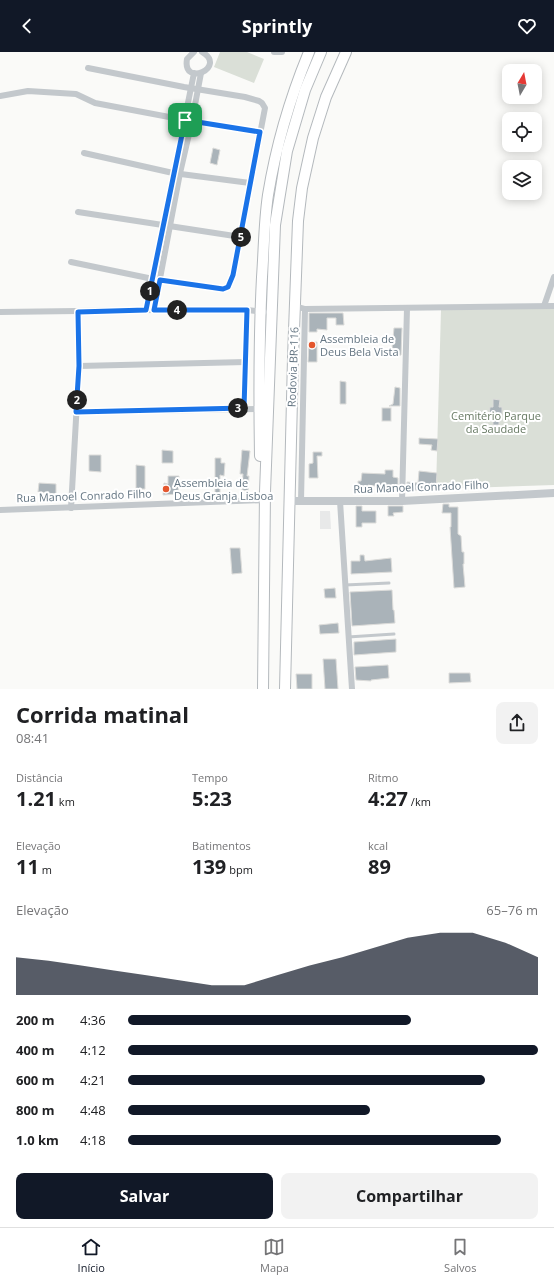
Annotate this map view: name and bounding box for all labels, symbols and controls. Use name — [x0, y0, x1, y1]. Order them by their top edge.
text: Sprintly — [242, 14, 312, 38]
icon: back — [16, 15, 38, 37]
icon: heart — [516, 15, 538, 37]
north arrow — [502, 64, 542, 104]
map controls — [502, 64, 542, 200]
pin — [168, 103, 202, 137]
icon: arrive — [174, 109, 196, 131]
button: locate — [502, 112, 542, 152]
button: layers — [502, 160, 542, 200]
pin: 5 — [231, 227, 251, 247]
text: 5 — [238, 229, 244, 244]
pin: 1 — [140, 281, 160, 301]
text: 1 — [147, 283, 153, 298]
pin: 4 — [167, 300, 187, 320]
text: 4 — [174, 302, 180, 317]
street label: Rodovia BR-116 — [284, 327, 301, 407]
place label: Assembleia de Deus Bela Vista — [320, 331, 399, 359]
marker: Assembleia de Deus Bela Vista — [307, 340, 317, 350]
pin: 2 — [67, 390, 87, 410]
text: 2 — [74, 392, 80, 407]
pin: 3 — [228, 398, 248, 418]
text: 3 — [235, 400, 241, 415]
park label: Cemitério Parque da Saudade — [451, 408, 541, 436]
place label: Assembleia de Deus Granja Lisboa — [174, 475, 273, 503]
street label: Rua Manoel Conrado Filho — [353, 477, 489, 496]
marker: Assembleia de Deus Granja Lisboa — [161, 484, 171, 494]
street label: Rua Manoel Conrado Filho — [16, 486, 152, 505]
text: Corrida matinal — [16, 699, 189, 729]
button: share — [496, 702, 538, 744]
text: 08:41 — [16, 729, 49, 747]
text: Distância — [16, 770, 63, 785]
text: Tempo — [192, 770, 228, 785]
text: Ritmo — [368, 770, 398, 785]
text: 1.21 — [16, 785, 56, 812]
text: 5:23 — [192, 785, 232, 812]
text: 4:27 — [368, 785, 408, 812]
text: km — [56, 794, 75, 809]
text: /km — [408, 794, 431, 809]
text: Elevação — [16, 838, 61, 853]
text: Batimentos — [192, 838, 251, 853]
text: kcal — [368, 838, 388, 853]
text: 11 — [16, 853, 39, 880]
text: 139 — [192, 853, 226, 880]
text: 89 — [368, 853, 391, 880]
text: m — [39, 862, 52, 877]
text: bpm — [226, 862, 253, 877]
text: Elevação — [16, 901, 69, 919]
text: 65–76 m — [486, 901, 538, 919]
text: 200 m — [16, 1011, 54, 1029]
text: 4:36 — [80, 1011, 106, 1029]
text: 400 m — [16, 1041, 54, 1059]
text: 4:12 — [80, 1041, 106, 1059]
text: 600 m — [16, 1071, 54, 1089]
text: 4:21 — [80, 1071, 106, 1089]
text: 800 m — [16, 1101, 54, 1119]
text: 4:48 — [80, 1101, 106, 1119]
text: 1.0 km — [16, 1131, 59, 1149]
text: 4:18 — [80, 1131, 106, 1149]
button: Salvar — [16, 1173, 273, 1219]
button: Compartilhar — [281, 1173, 538, 1219]
tab: Início — [78, 1236, 105, 1275]
tab: Mapa — [260, 1236, 289, 1275]
tab: Salvos — [444, 1236, 476, 1275]

